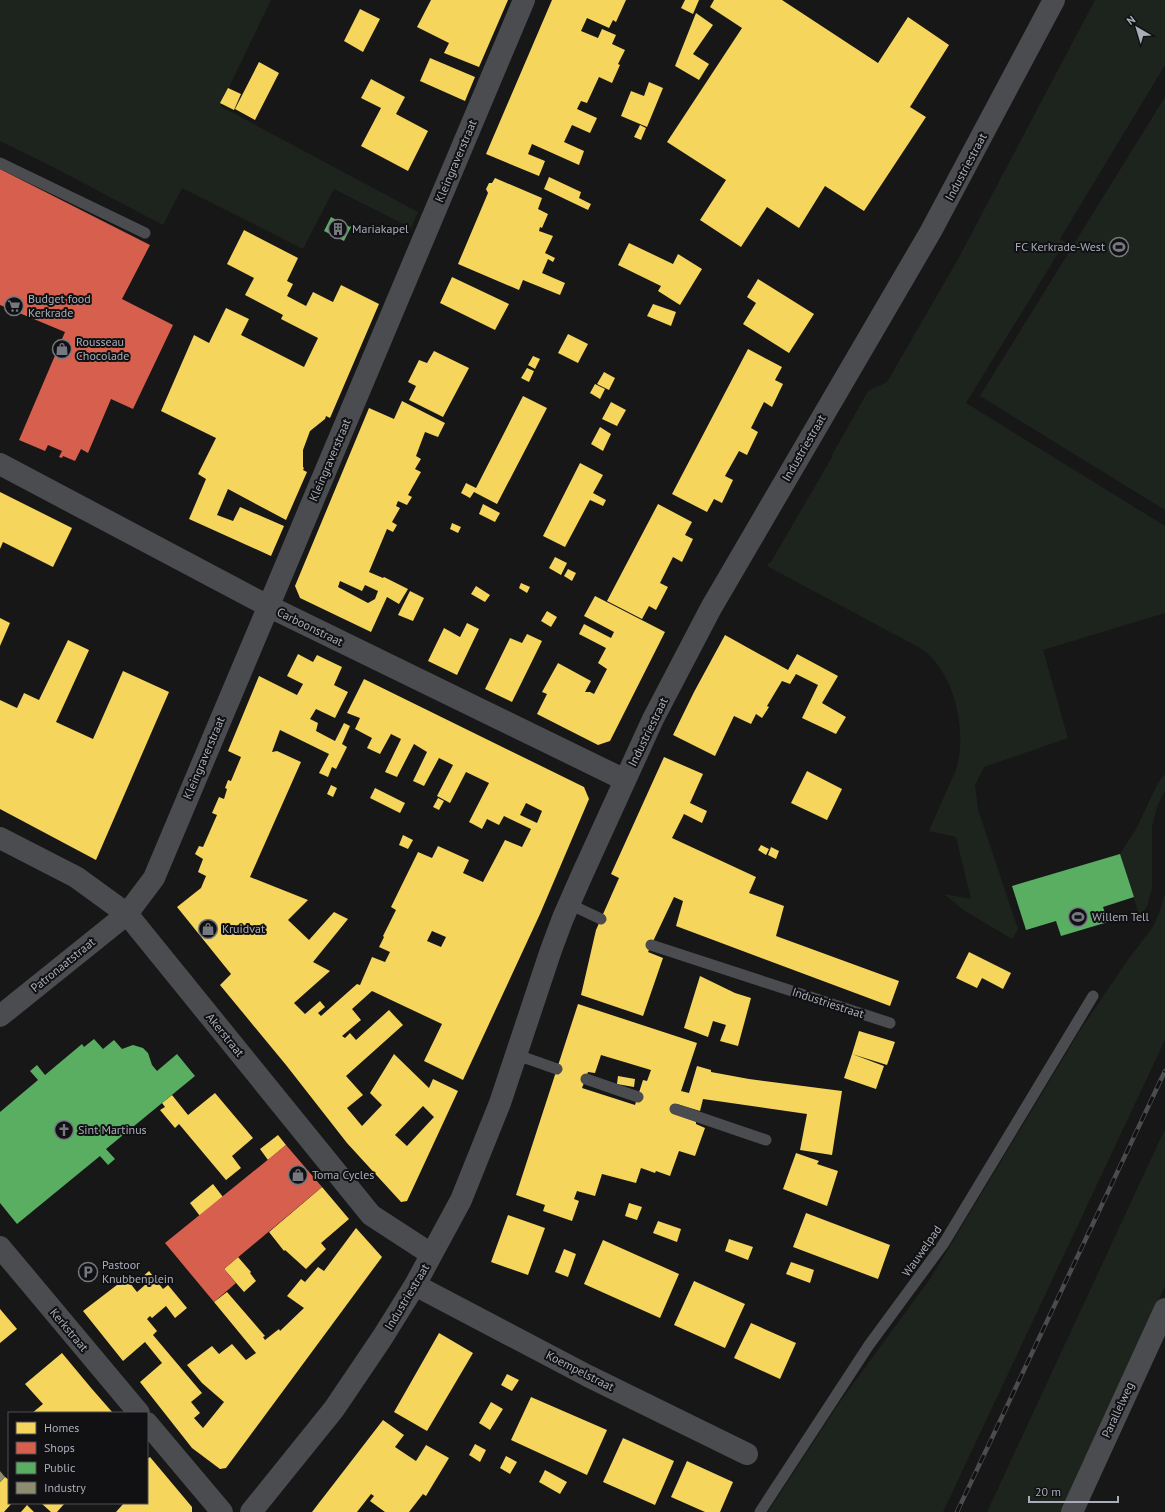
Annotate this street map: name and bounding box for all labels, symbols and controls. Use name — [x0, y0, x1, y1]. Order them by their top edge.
north arrow — [1117, 8, 1157, 48]
text: N — [1124, 12, 1138, 28]
street label: Kleingraverstraat — [431, 117, 480, 204]
street label: Industriestraat — [941, 130, 990, 203]
building icon: Mariakapel — [327, 218, 349, 240]
place label: Mariakapel — [352, 221, 409, 236]
sports icon: FC Kerkrade-West — [1108, 236, 1130, 258]
place label: FC Kerkrade-West — [1015, 239, 1105, 254]
place label: Budget food Kerkrade — [28, 291, 91, 320]
supermarket icon: Budget food Kerkrade — [3, 295, 25, 317]
place label: Rousseau Chocolade — [76, 334, 129, 363]
shop icon: Rousseau Chocolade — [51, 338, 73, 360]
street label: Industriestraat — [778, 412, 829, 484]
street label: Kleingraverstraat — [305, 416, 354, 503]
street label: Carboonstraat — [275, 604, 346, 649]
street label: Industriestraat — [624, 695, 671, 769]
street label: Kleingraverstraat — [179, 714, 228, 801]
sports icon: Willem Tell — [1067, 906, 1089, 928]
place label: Willem Tell — [1092, 909, 1150, 924]
shop icon: Kruidvat — [197, 918, 219, 940]
place label: Kruidvat — [222, 921, 265, 936]
street label: Patronaatstraat — [27, 934, 98, 995]
street label: Industriestraat — [790, 984, 866, 1021]
street label: Akerstraat — [203, 1010, 248, 1060]
church icon: Sint Martinus — [53, 1119, 75, 1141]
place label: Sint Martinus — [78, 1122, 147, 1137]
shop icon: Toma Cycles — [287, 1164, 309, 1186]
place label: Toma Cycles — [312, 1167, 374, 1182]
street label: Wauwelpad — [899, 1222, 945, 1279]
place label: Pastoor Knubbenplein — [102, 1257, 174, 1286]
parking icon: Pastoor Knubbenplein — [77, 1261, 99, 1283]
street label: Industriestraat — [381, 1261, 432, 1333]
street label: Kerkstraat — [47, 1305, 92, 1354]
street label: Koempelstraat — [544, 1347, 617, 1394]
street label: Parallelweg — [1098, 1379, 1137, 1440]
legend — [8, 1412, 148, 1504]
text: Homes — [44, 1420, 79, 1435]
text: Shops — [44, 1440, 75, 1455]
text: Public — [44, 1460, 76, 1475]
scale bar — [1029, 1478, 1118, 1504]
text: Industry — [44, 1480, 86, 1495]
text: 20 m — [1035, 1484, 1061, 1499]

